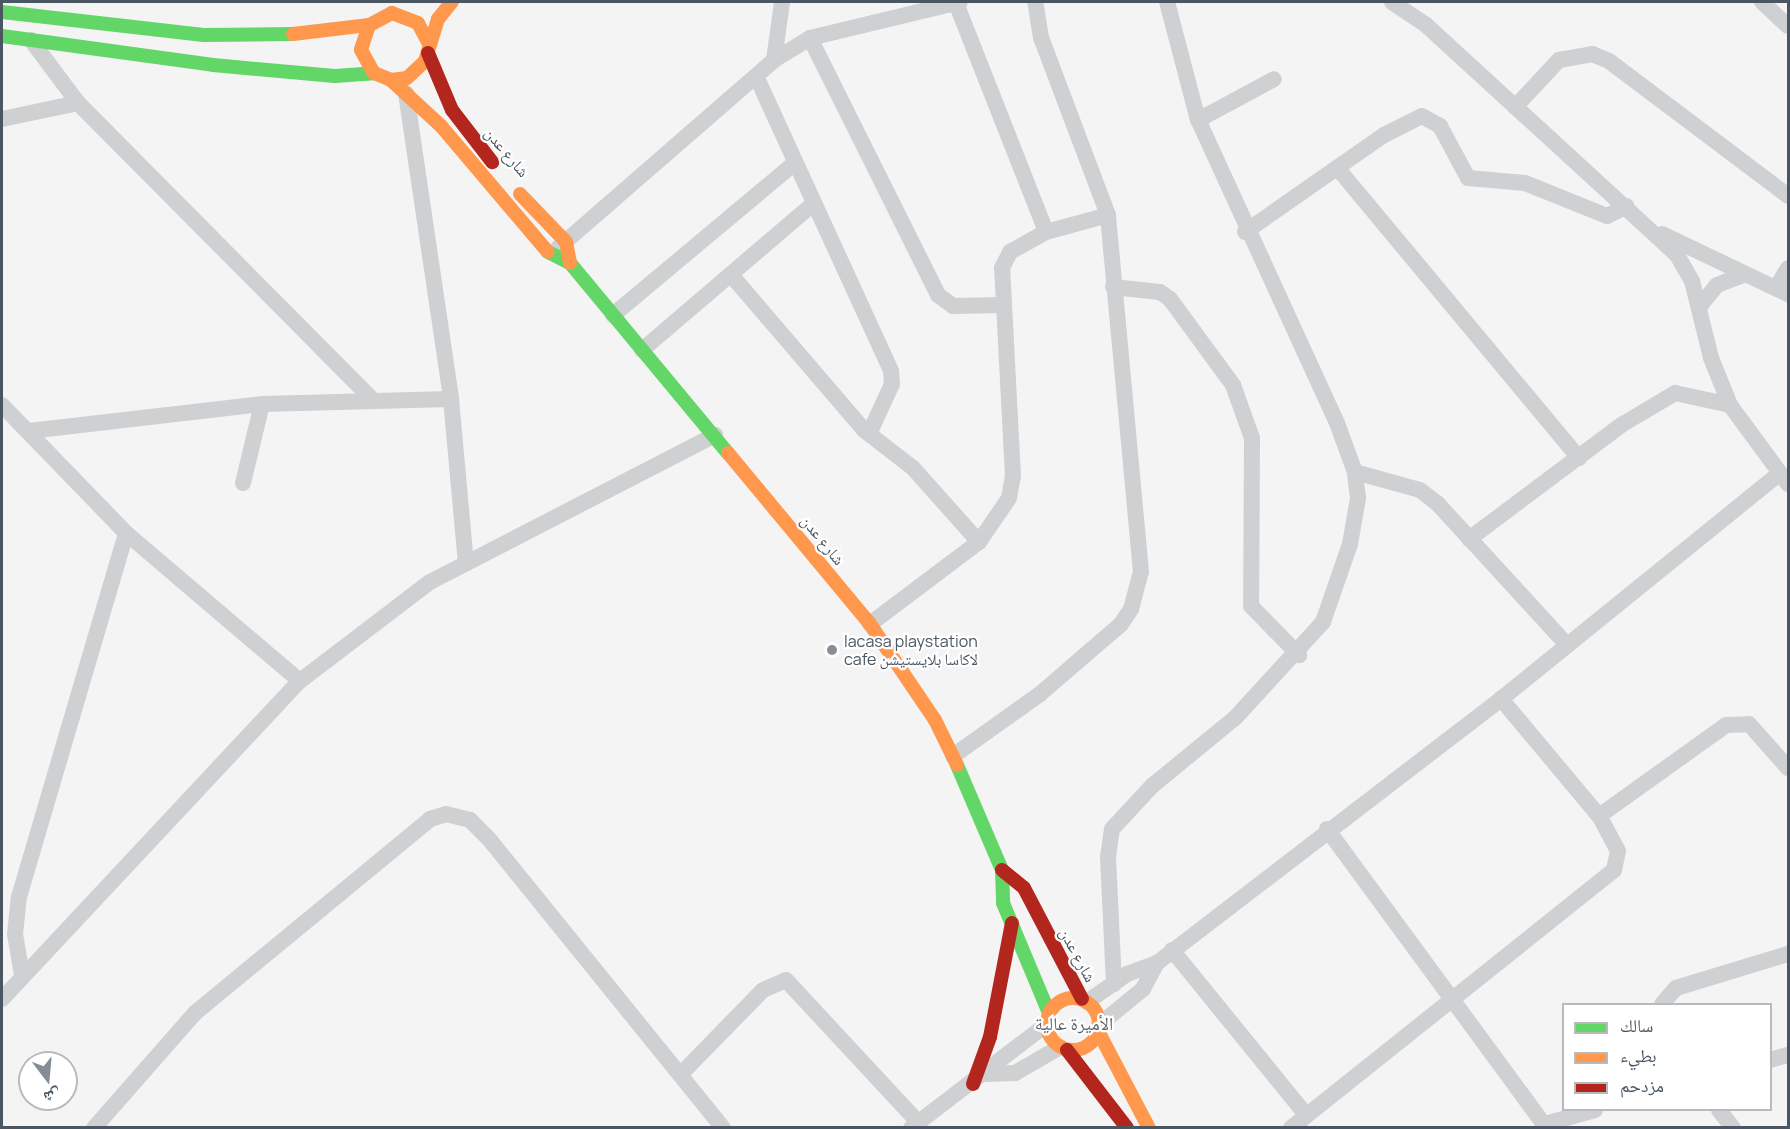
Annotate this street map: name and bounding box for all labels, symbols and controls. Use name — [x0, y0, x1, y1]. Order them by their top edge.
street label: شارع عدن — [481, 123, 533, 181]
street label: شارع عدن — [797, 511, 849, 569]
place label: lacasa playstation cafe لاكاسا بلايستيشن — [844, 631, 978, 669]
marker: lacasa playstation cafe لاكاسا بلايستيشن — [825, 643, 839, 657]
street label: شارع عدن — [1056, 925, 1100, 985]
legend — [1562, 1003, 1772, 1111]
district label: الأميرة عالية — [1035, 1012, 1113, 1034]
text: سالك — [1620, 1013, 1653, 1037]
text: بطيء — [1620, 1043, 1657, 1067]
north arrow — [18, 1051, 78, 1111]
text: مزدحم — [1620, 1073, 1664, 1097]
text: ش — [41, 1083, 64, 1109]

